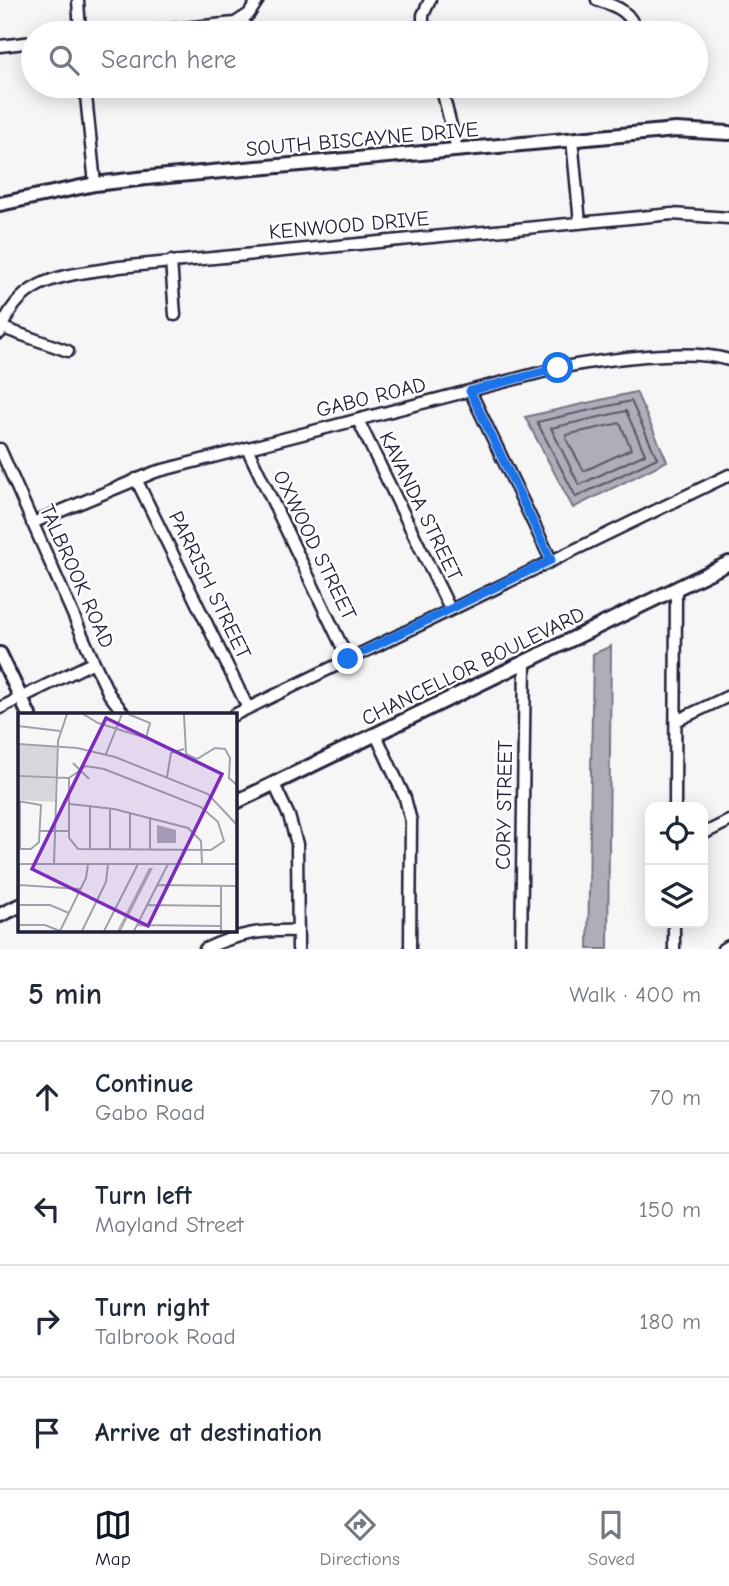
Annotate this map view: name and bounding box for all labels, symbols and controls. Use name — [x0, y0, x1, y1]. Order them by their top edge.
search box — [21, 21, 708, 98]
icon: search — [45, 41, 83, 79]
text: Search here — [101, 45, 236, 75]
street label: SOUTH BISCAYNE DRIVE — [245, 117, 479, 161]
street label: KENWOOD DRIVE — [268, 206, 430, 244]
route start — [542, 352, 573, 383]
street label: GABO ROAD — [314, 372, 428, 422]
street label: KAVANDA STREET — [375, 428, 467, 584]
street label: OXWOOD STREET — [268, 466, 362, 624]
street label: TALBROOK ROAD — [35, 501, 119, 651]
street label: PARRISH STREET — [164, 507, 256, 663]
street label: CHANCELLOR BOULEVARD — [358, 601, 588, 731]
route end — [332, 643, 363, 674]
inset map — [18, 713, 236, 932]
street label: CORY STREET — [491, 740, 517, 870]
map controls — [645, 802, 708, 928]
button: locate — [645, 802, 708, 865]
button: layers — [645, 865, 708, 928]
text: 5 min — [28, 977, 102, 1012]
text: Walk · 400 m — [569, 981, 701, 1008]
text: Continue — [95, 1069, 193, 1099]
icon: ahead — [28, 1078, 66, 1116]
text: 70 m — [649, 1084, 701, 1111]
text: Gabo Road — [95, 1099, 205, 1126]
text: Turn left — [95, 1181, 192, 1211]
icon: left — [28, 1190, 66, 1228]
text: 150 m — [639, 1196, 701, 1223]
text: Mayland Street — [95, 1211, 244, 1238]
text: Turn right — [95, 1293, 209, 1323]
icon: right — [28, 1302, 66, 1340]
text: 180 m — [639, 1308, 701, 1335]
text: Talbrook Road — [95, 1323, 236, 1350]
icon: arrive — [28, 1414, 66, 1452]
text: Arrive at destination — [95, 1418, 322, 1448]
tab: Map — [94, 1506, 132, 1570]
tab: Directions — [320, 1506, 400, 1570]
tab: Saved — [588, 1506, 635, 1570]

